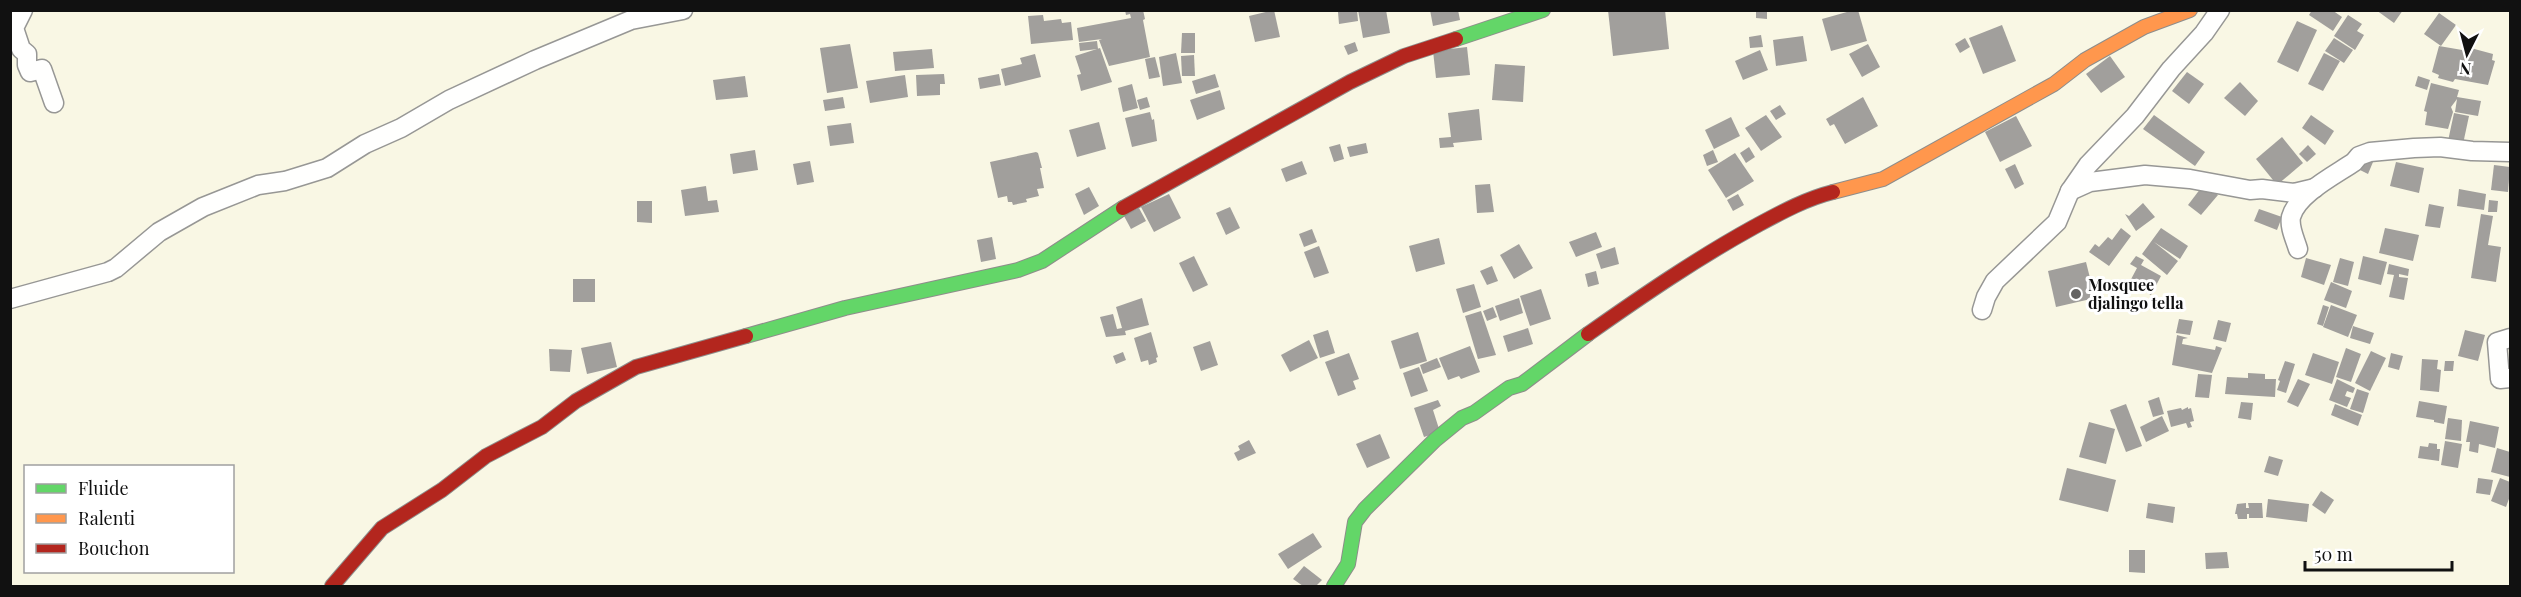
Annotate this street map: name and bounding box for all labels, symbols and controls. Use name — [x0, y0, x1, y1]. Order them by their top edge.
north arrow — [2437, 24, 2497, 84]
text: N — [2458, 58, 2472, 80]
place label: Mosquee djalingo tella — [2088, 274, 2184, 313]
marker: Mosquee djalingo tella — [2069, 287, 2083, 301]
legend — [24, 465, 234, 573]
text: Fluide — [78, 476, 129, 500]
text: Ralenti — [78, 506, 135, 530]
scale bar — [2305, 534, 2452, 572]
text: Bouchon — [78, 536, 150, 560]
text: 50 m — [2314, 542, 2353, 566]

